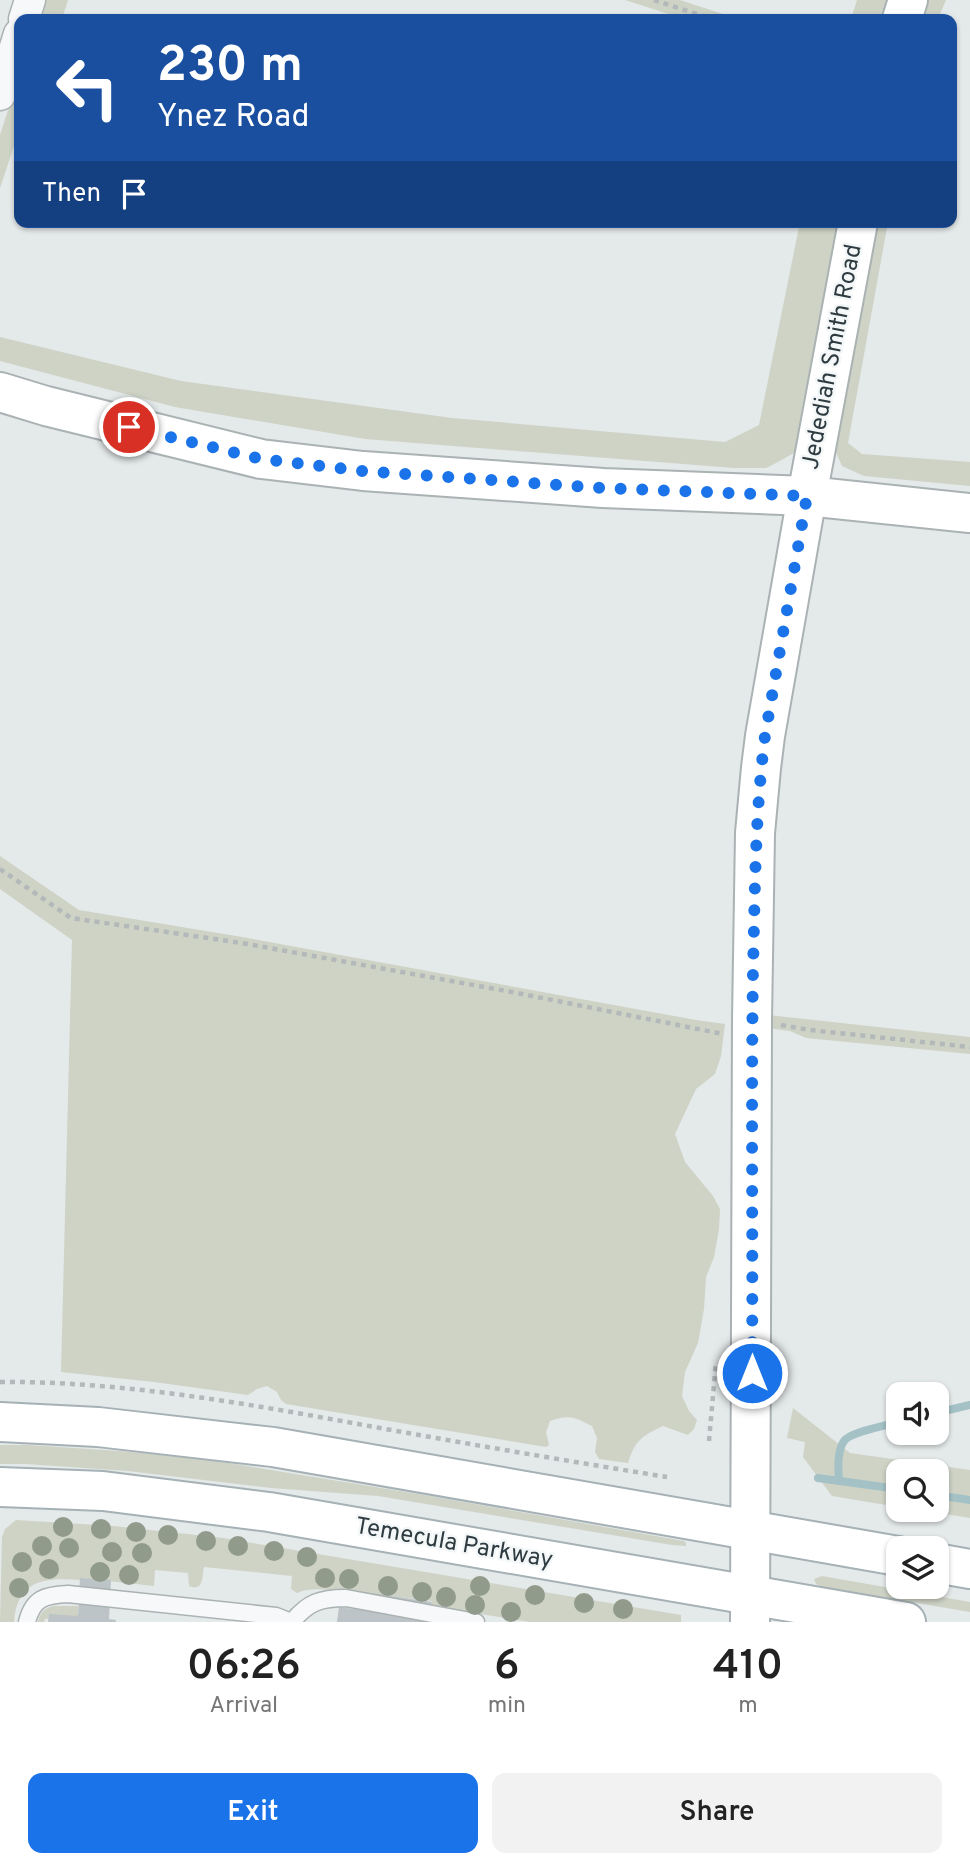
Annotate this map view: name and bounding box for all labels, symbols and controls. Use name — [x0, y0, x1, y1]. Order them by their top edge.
text: 230 m — [157, 37, 303, 99]
icon: left — [42, 42, 133, 133]
text: Ynez Road — [157, 98, 309, 138]
icon: arrive — [115, 175, 153, 213]
text: Then — [42, 178, 101, 211]
street label: Jedediah Smith Road — [796, 242, 870, 472]
pin — [99, 397, 159, 457]
icon: arrive — [110, 408, 148, 446]
position arrow — [715, 1336, 789, 1410]
map controls — [886, 1382, 949, 1599]
button: sound — [886, 1382, 949, 1445]
button: search — [886, 1459, 949, 1522]
street label: Temecula Parkway — [353, 1512, 555, 1576]
button: layers — [886, 1536, 949, 1599]
text: 06:26 — [187, 1641, 301, 1694]
text: 6 — [494, 1641, 520, 1694]
text: 410 — [713, 1641, 783, 1694]
text: Arrival — [210, 1692, 278, 1721]
text: min — [488, 1692, 526, 1721]
text: m — [738, 1692, 758, 1721]
button: Exit — [28, 1773, 478, 1853]
button: Share — [492, 1773, 942, 1853]

